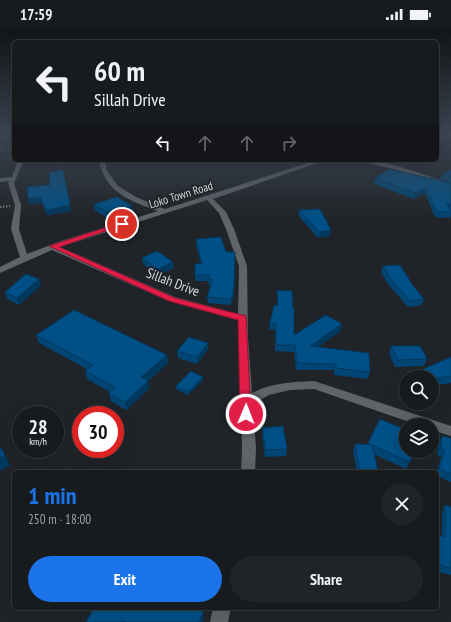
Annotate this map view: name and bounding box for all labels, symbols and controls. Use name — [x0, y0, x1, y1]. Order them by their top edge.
text: 17:59 — [20, 5, 52, 24]
text: 60 m — [94, 52, 145, 89]
icon: left — [28, 56, 80, 108]
text: Sillah Drive — [94, 88, 166, 111]
icon: left — [152, 132, 174, 154]
icon: ahead — [194, 132, 216, 154]
icon: ahead — [236, 132, 258, 154]
icon: right — [278, 132, 300, 154]
street label: Loko Town Road — [147, 178, 215, 211]
pin — [105, 207, 139, 241]
icon: arrive — [111, 213, 133, 235]
street label: Sillah Drive — [144, 264, 202, 300]
map controls — [399, 370, 439, 458]
button: search — [399, 370, 439, 410]
position arrow — [225, 393, 267, 435]
speed limit sign: 30 — [72, 406, 124, 458]
text: 28 — [28, 414, 48, 440]
button: layers — [399, 418, 439, 458]
text: km/h — [29, 435, 47, 448]
text: 1 min — [28, 480, 76, 511]
button: close — [381, 483, 423, 525]
text: 250 m · 18:00 — [28, 511, 91, 528]
button: Exit — [28, 556, 222, 602]
button: Share — [230, 556, 423, 602]

